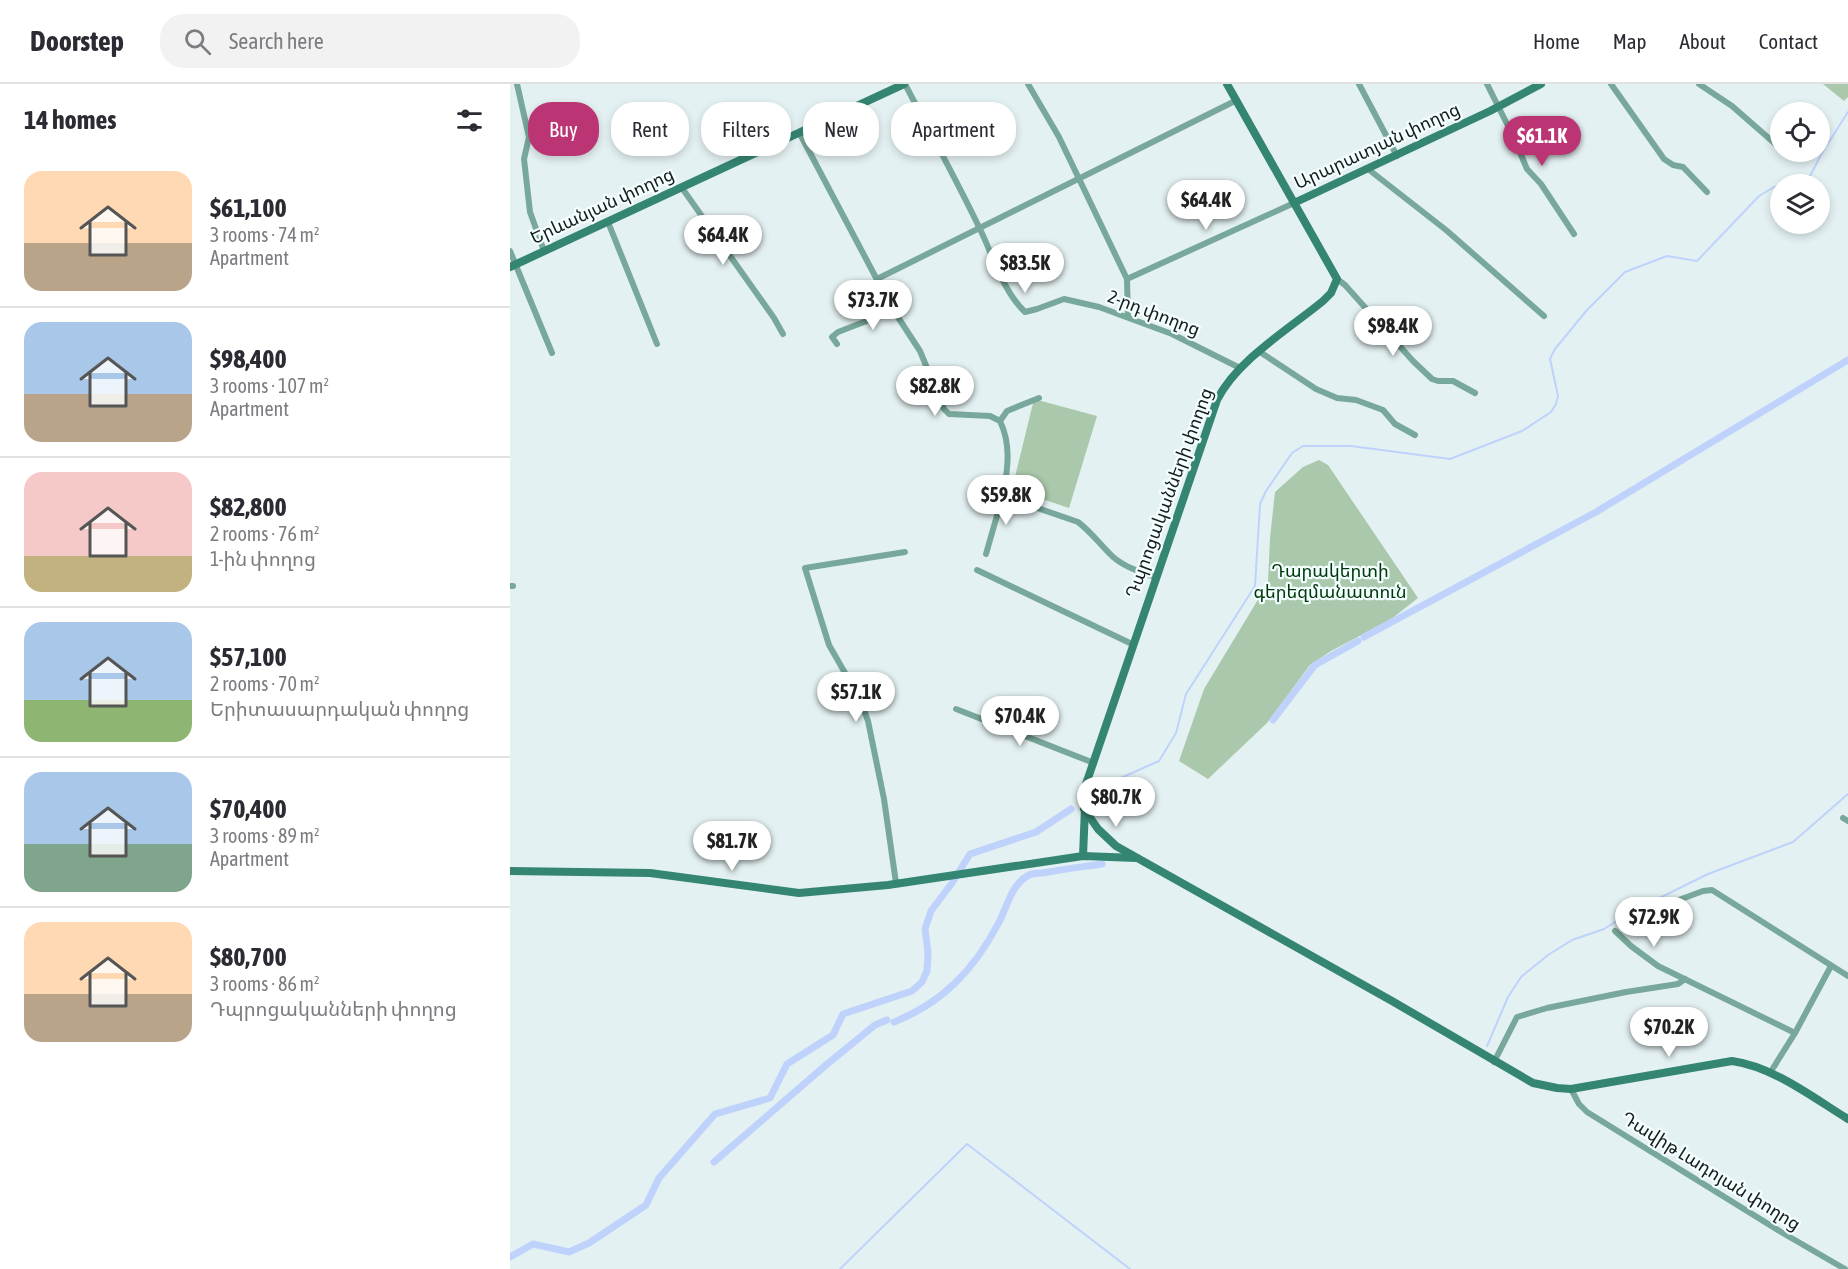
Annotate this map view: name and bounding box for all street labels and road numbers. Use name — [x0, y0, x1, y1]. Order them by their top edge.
street label: Արարատյան փողոց — [1291, 98, 1463, 193]
street label: Երևանյան փողոց — [527, 163, 677, 248]
street label: 2-րդ փողոց — [1105, 285, 1203, 340]
street label: Դպրոցականների փողոց — [1121, 385, 1216, 601]
street label: Դավիթ Լադոյան փողոց — [1618, 1107, 1805, 1234]

